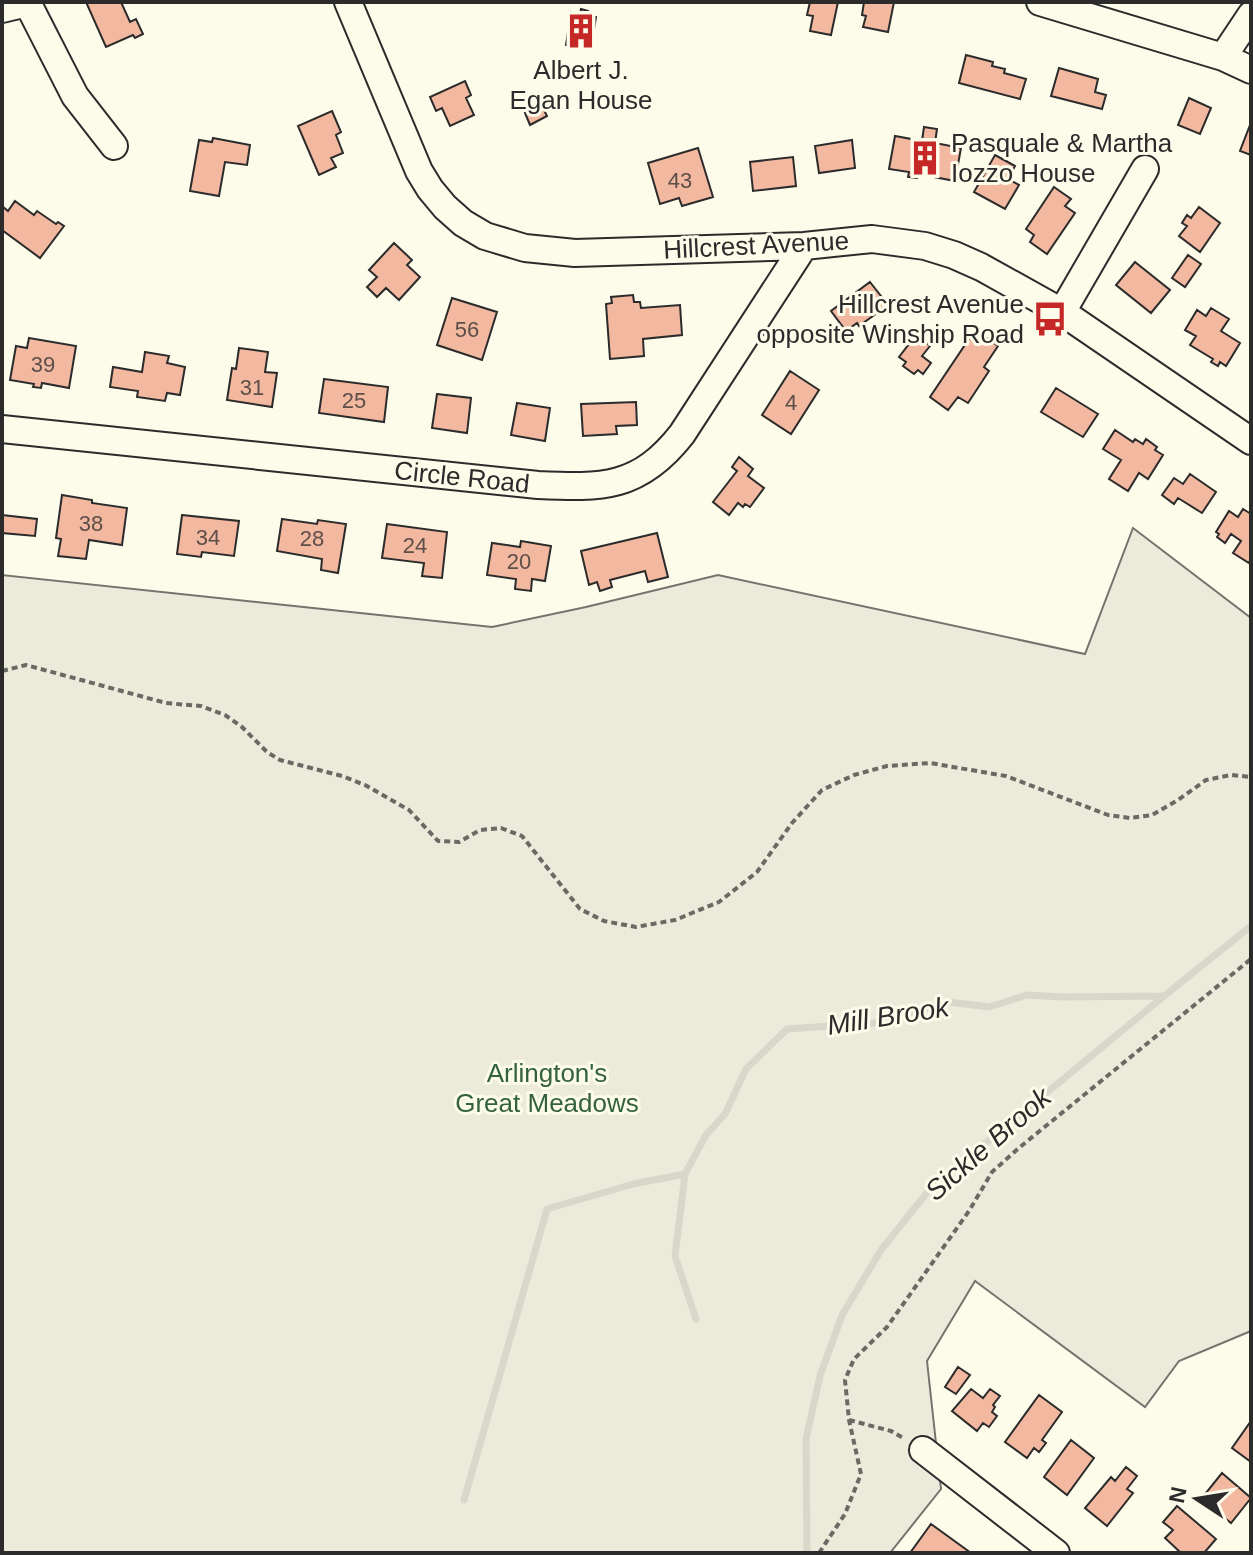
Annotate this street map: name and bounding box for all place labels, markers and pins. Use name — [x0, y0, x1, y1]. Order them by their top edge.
building icon: Albert J. Egan House — [562, 12, 600, 50]
place label: Albert J. Egan House — [509, 55, 653, 115]
place label: Pasquale & Martha Iozzo House — [951, 128, 1173, 188]
building icon: Pasquale & Martha Iozzo House — [906, 139, 944, 177]
place label: Hillcrest Avenue opposite Winship Road — [757, 289, 1024, 349]
bus stop icon: Hillcrest Avenue opposite Winship Road — [1031, 300, 1069, 338]

